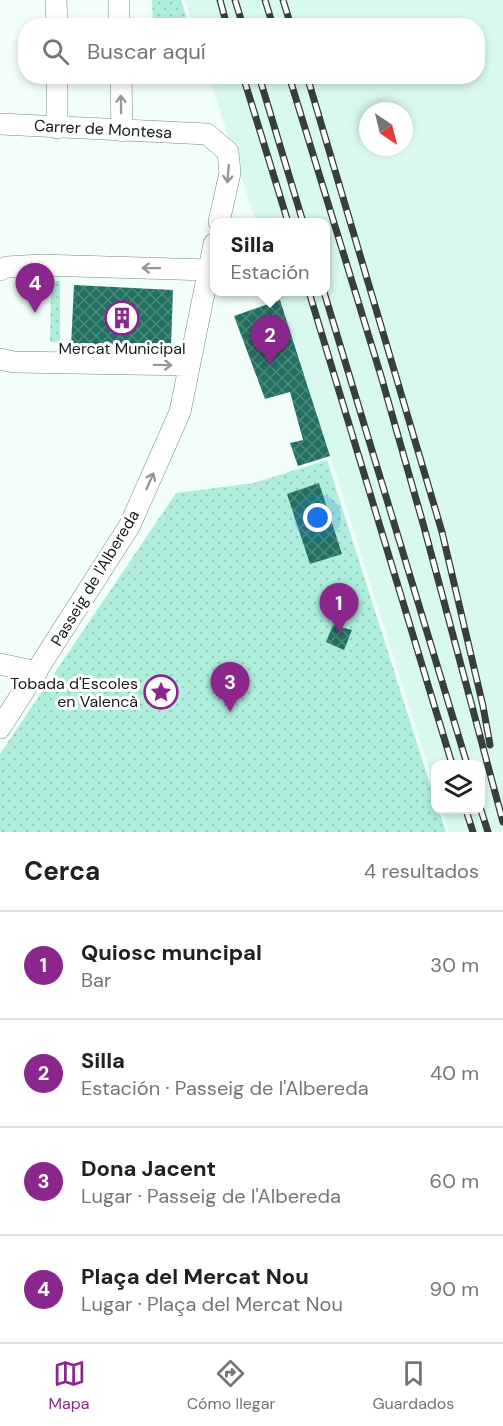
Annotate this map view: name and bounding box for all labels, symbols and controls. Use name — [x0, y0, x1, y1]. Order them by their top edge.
search box — [18, 18, 485, 84]
icon: search — [39, 35, 72, 68]
text: Buscar aquí — [87, 37, 206, 66]
one-way arrow — [115, 94, 127, 114]
north arrow — [359, 102, 413, 156]
street label: Carrer de Montesa — [33, 115, 173, 143]
one-way arrow — [222, 164, 233, 183]
popup — [210, 218, 330, 296]
text: Silla — [230, 230, 274, 259]
text: Estación — [230, 259, 310, 285]
one-way arrow — [141, 262, 161, 274]
pin: 4 — [15, 264, 54, 313]
building icon: Mercat Municipal — [104, 300, 140, 336]
pin: 2 — [250, 316, 290, 365]
place label: Mercat Municipal — [58, 338, 186, 359]
one-way arrow — [152, 359, 172, 370]
one-way arrow — [145, 473, 156, 491]
your location — [303, 503, 332, 532]
street label: Passeig de l'Albereda — [46, 506, 144, 650]
pin: 1 — [320, 584, 358, 633]
pin: 3 — [210, 662, 250, 712]
place label: Tobada d'Escoles en Valencà — [10, 673, 138, 712]
place icon: Tobada d'Escoles en Valencà — [143, 674, 179, 710]
map controls — [431, 760, 485, 814]
button: layers — [431, 760, 485, 814]
text: Cerca — [24, 854, 100, 888]
text: 4 resultados — [364, 858, 479, 884]
text: Quiosc muncipal — [81, 938, 262, 967]
text: 1 — [40, 952, 47, 978]
text: 30 m — [430, 952, 479, 978]
text: Bar — [81, 967, 111, 993]
text: Silla — [81, 1046, 125, 1075]
text: 2 — [38, 1060, 49, 1086]
text: 40 m — [430, 1060, 479, 1086]
text: Estación · Passeig de l'Albereda — [81, 1075, 369, 1101]
text: Dona Jacent — [81, 1154, 216, 1183]
text: 3 — [37, 1168, 50, 1194]
text: 60 m — [430, 1168, 479, 1194]
text: Lugar · Passeig de l'Albereda — [81, 1183, 341, 1209]
text: Plaça del Mercat Nou — [81, 1262, 309, 1291]
text: 4 — [37, 1276, 50, 1302]
text: 90 m — [430, 1276, 479, 1302]
text: Lugar · Plaça del Mercat Nou — [81, 1291, 343, 1317]
tab: Mapa — [49, 1357, 89, 1414]
tab: Cómo llegar — [187, 1357, 275, 1414]
tab: Guardados — [372, 1357, 454, 1414]

